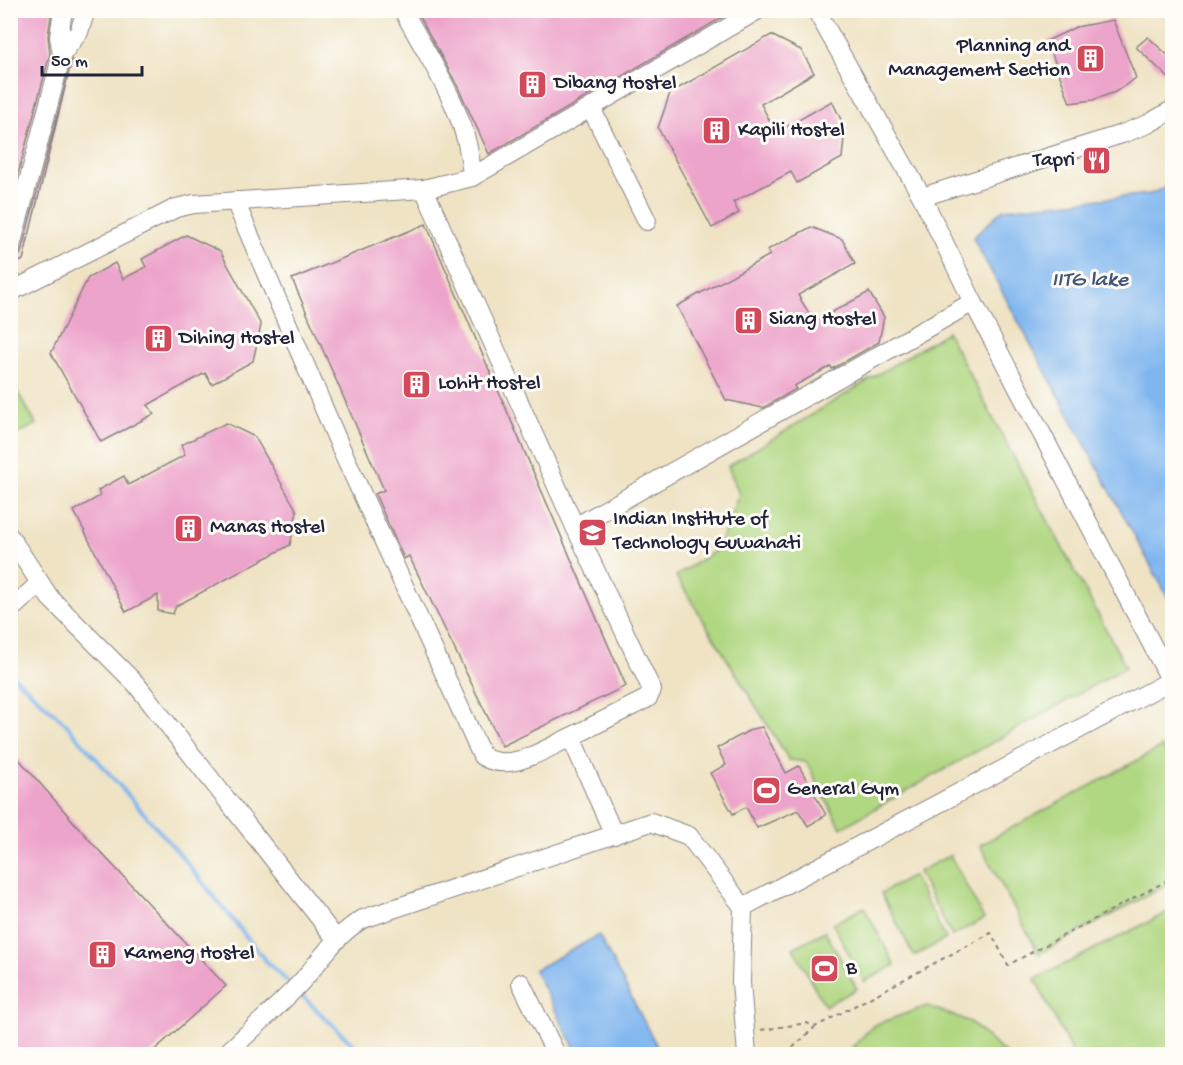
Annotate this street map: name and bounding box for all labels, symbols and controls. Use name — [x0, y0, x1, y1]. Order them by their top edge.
place label: Planning and Management Section — [888, 35, 1072, 84]
scale bar — [42, 39, 142, 77]
building icon: Planning and Management Section — [1075, 43, 1107, 75]
text: 50 m — [51, 52, 88, 73]
building icon: Dibang Hostel — [517, 68, 549, 100]
place label: Dibang Hostel — [552, 72, 677, 97]
building icon: Kapili Hostel — [701, 115, 733, 147]
place label: Kapili Hostel — [738, 119, 845, 144]
restaurant icon: Tapri — [1080, 145, 1112, 177]
place label: Tapri — [1032, 149, 1075, 174]
water label: IITG lake — [1052, 268, 1130, 294]
building icon: Siang Hostel — [732, 304, 764, 336]
place label: Siang Hostel — [769, 308, 877, 333]
building icon: Dihing Hostel — [142, 323, 174, 355]
place label: Dihing Hostel — [177, 327, 295, 352]
building icon: Lohit Hostel — [401, 368, 433, 400]
place label: Lohit Hostel — [438, 372, 541, 397]
place label: Indian Institute of Technology Guwahati — [612, 508, 801, 557]
building icon: Manas Hostel — [173, 512, 205, 544]
place label: Manas Hostel — [210, 516, 325, 541]
school or university icon: Indian Institute of Technology Guwahati — [576, 516, 608, 548]
sports icon: General Gym — [750, 774, 782, 806]
place label: General Gym — [787, 778, 899, 803]
building icon: Kameng Hostel — [87, 938, 119, 970]
place label: Kameng Hostel — [124, 942, 255, 967]
sports icon: B — [809, 953, 841, 985]
place label: B — [845, 957, 858, 982]

